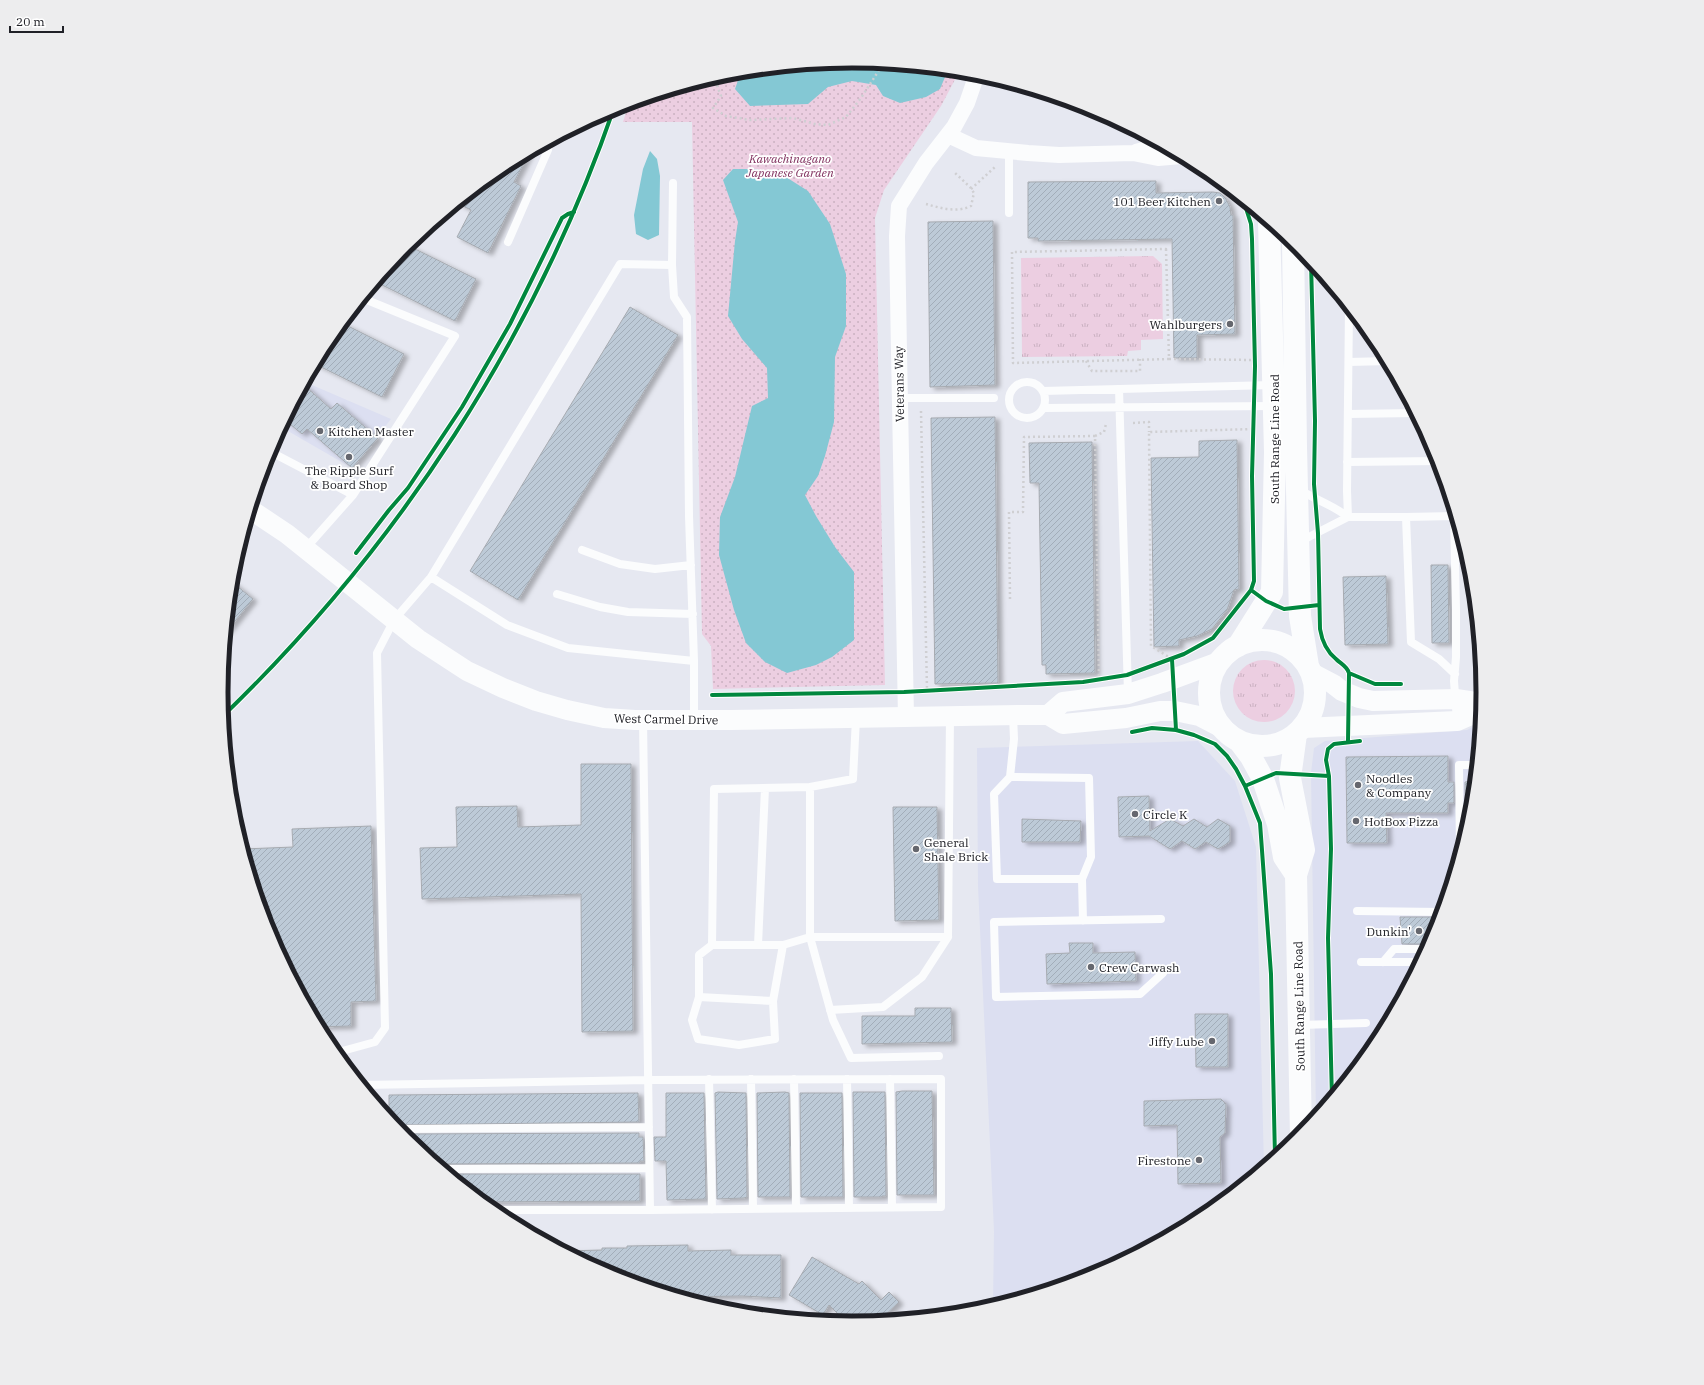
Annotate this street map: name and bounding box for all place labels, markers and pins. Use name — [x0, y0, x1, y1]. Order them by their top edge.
place label: 101 Beer Kitchen — [1113, 194, 1211, 209]
marker: 101 Beer Kitchen — [1214, 196, 1224, 206]
place label: Wahlburgers — [1149, 317, 1222, 332]
marker: Wahlburgers — [1225, 319, 1235, 329]
place label: Kitchen Master — [328, 424, 415, 439]
marker: Kitchen Master — [315, 426, 325, 436]
marker: The Ripple Surf & Board Shop — [344, 452, 354, 462]
place label: The Ripple Surf & Board Shop — [305, 463, 394, 492]
place label: Noodles & Company — [1366, 771, 1432, 800]
marker: Noodles & Company — [1353, 780, 1363, 790]
place label: Circle K — [1143, 807, 1188, 822]
marker: Circle K — [1130, 809, 1140, 819]
place label: HotBox Pizza — [1364, 814, 1439, 829]
marker: HotBox Pizza — [1351, 816, 1361, 826]
place label: General Shale Brick — [924, 835, 988, 864]
marker: General Shale Brick — [911, 844, 921, 854]
place label: Dunkin' — [1367, 924, 1411, 939]
marker: Dunkin' — [1414, 926, 1424, 936]
place label: Crew Carwash — [1099, 960, 1180, 975]
marker: Crew Carwash — [1086, 962, 1096, 972]
place label: Jiffy Lube — [1149, 1034, 1204, 1049]
marker: Jiffy Lube — [1207, 1036, 1217, 1046]
place label: Firestone — [1137, 1153, 1191, 1168]
marker: Firestone — [1194, 1155, 1204, 1165]

